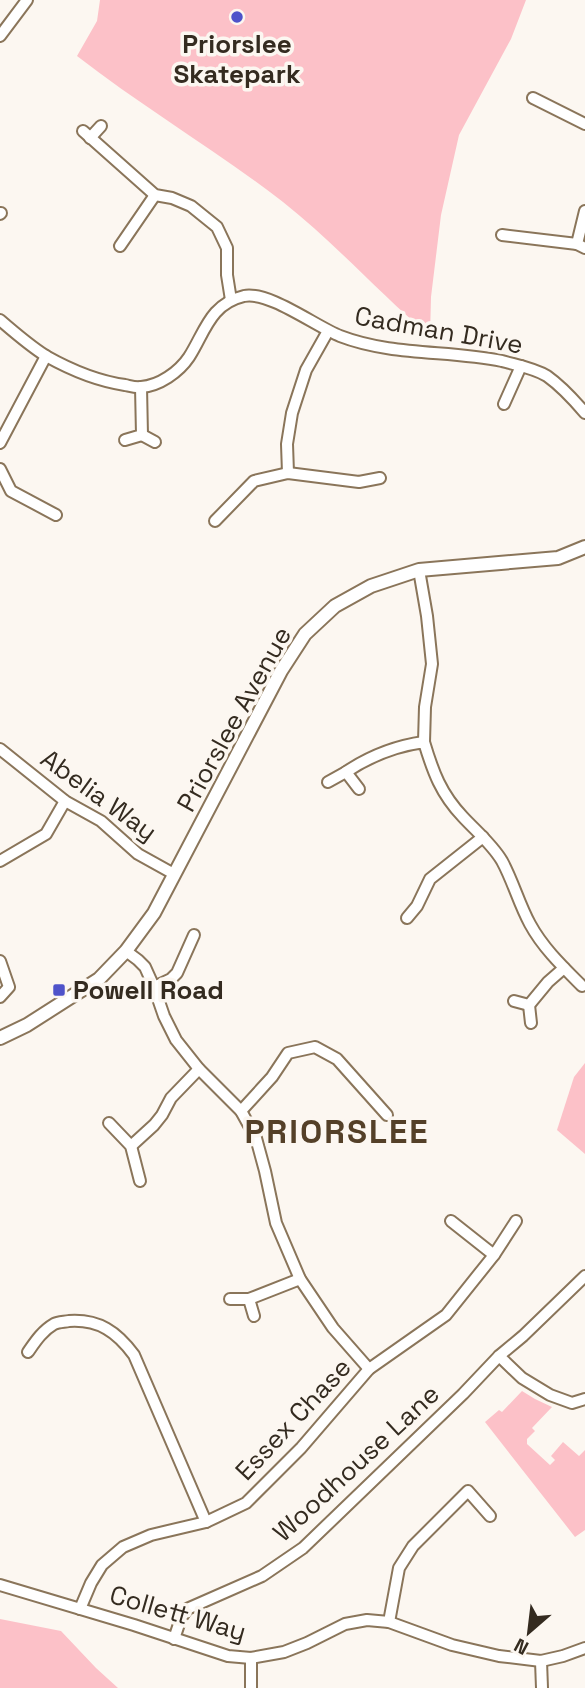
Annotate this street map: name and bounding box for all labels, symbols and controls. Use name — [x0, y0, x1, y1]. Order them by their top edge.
marker: Priorslee Skatepark — [229, 9, 245, 25]
place label: Priorslee Skatepark — [173, 27, 301, 91]
street label: Cadman Drive — [352, 298, 526, 362]
street label: Priorslee Avenue — [169, 620, 299, 818]
street label: Abelia Way — [34, 741, 164, 849]
place label: Powell Road — [73, 973, 224, 1007]
marker: Powell Road — [51, 982, 67, 998]
district label: PRIORSLEE — [244, 1111, 430, 1153]
street label: Essex Chase — [228, 1351, 358, 1487]
street label: Woodhouse Lane — [266, 1377, 446, 1549]
street label: Collett Way — [106, 1577, 250, 1649]
north arrow — [494, 1597, 564, 1667]
text: N — [510, 1633, 533, 1661]

